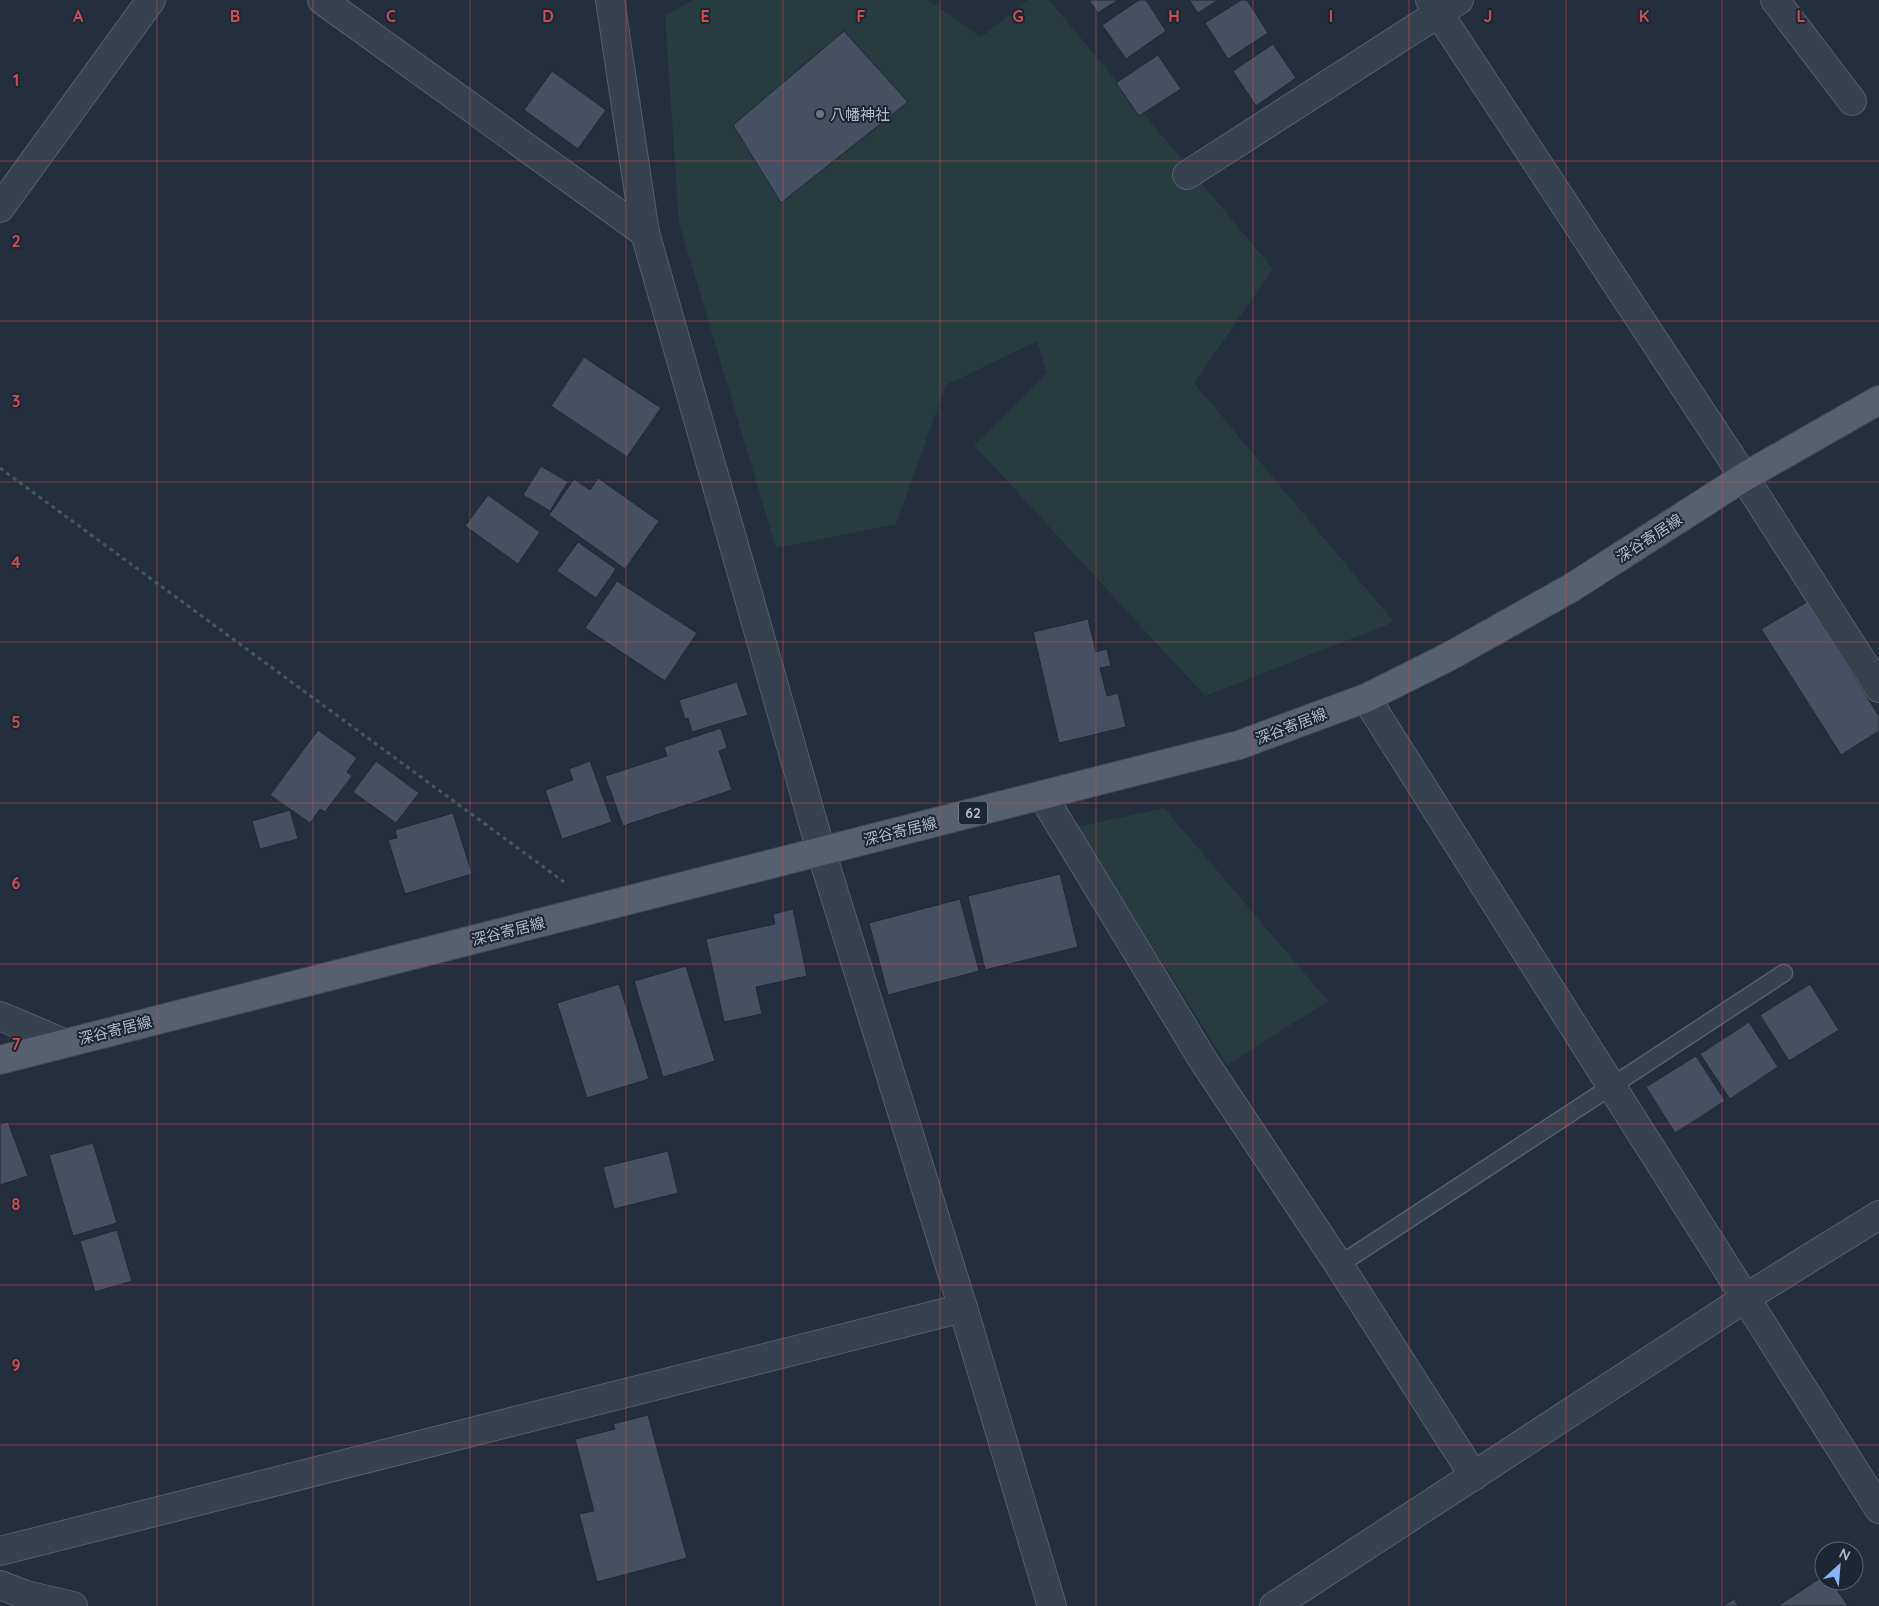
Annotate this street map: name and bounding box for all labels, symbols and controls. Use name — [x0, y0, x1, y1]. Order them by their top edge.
text: A — [73, 6, 84, 26]
text: B — [230, 6, 240, 26]
text: C — [386, 6, 396, 26]
text: D — [542, 6, 554, 26]
text: E — [700, 6, 710, 26]
text: F — [857, 6, 866, 26]
text: G — [1012, 6, 1024, 26]
text: H — [1168, 6, 1180, 26]
text: I — [1329, 6, 1333, 26]
text: J — [1484, 6, 1492, 26]
text: K — [1639, 6, 1649, 26]
text: L — [1797, 6, 1806, 26]
text: 1 — [13, 70, 19, 90]
place label: 八幡神社 — [830, 105, 890, 124]
marker: 八幡神社 — [814, 108, 826, 120]
text: 2 — [11, 231, 21, 251]
text: 3 — [12, 391, 20, 411]
street label: 深谷寄居線 — [1612, 510, 1686, 566]
text: 4 — [11, 552, 21, 572]
street label: 深谷寄居線 — [1253, 704, 1329, 748]
text: 5 — [11, 712, 21, 732]
road number: 62 — [959, 801, 987, 824]
street label: 深谷寄居線 — [861, 813, 939, 849]
text: 6 — [12, 873, 21, 893]
street label: 深谷寄居線 — [469, 913, 547, 949]
street label: 深谷寄居線 — [76, 1012, 154, 1048]
text: 7 — [12, 1034, 21, 1054]
text: 8 — [12, 1194, 21, 1214]
text: 9 — [11, 1355, 21, 1375]
north arrow — [1814, 1541, 1864, 1591]
text: N — [1836, 1544, 1853, 1565]

